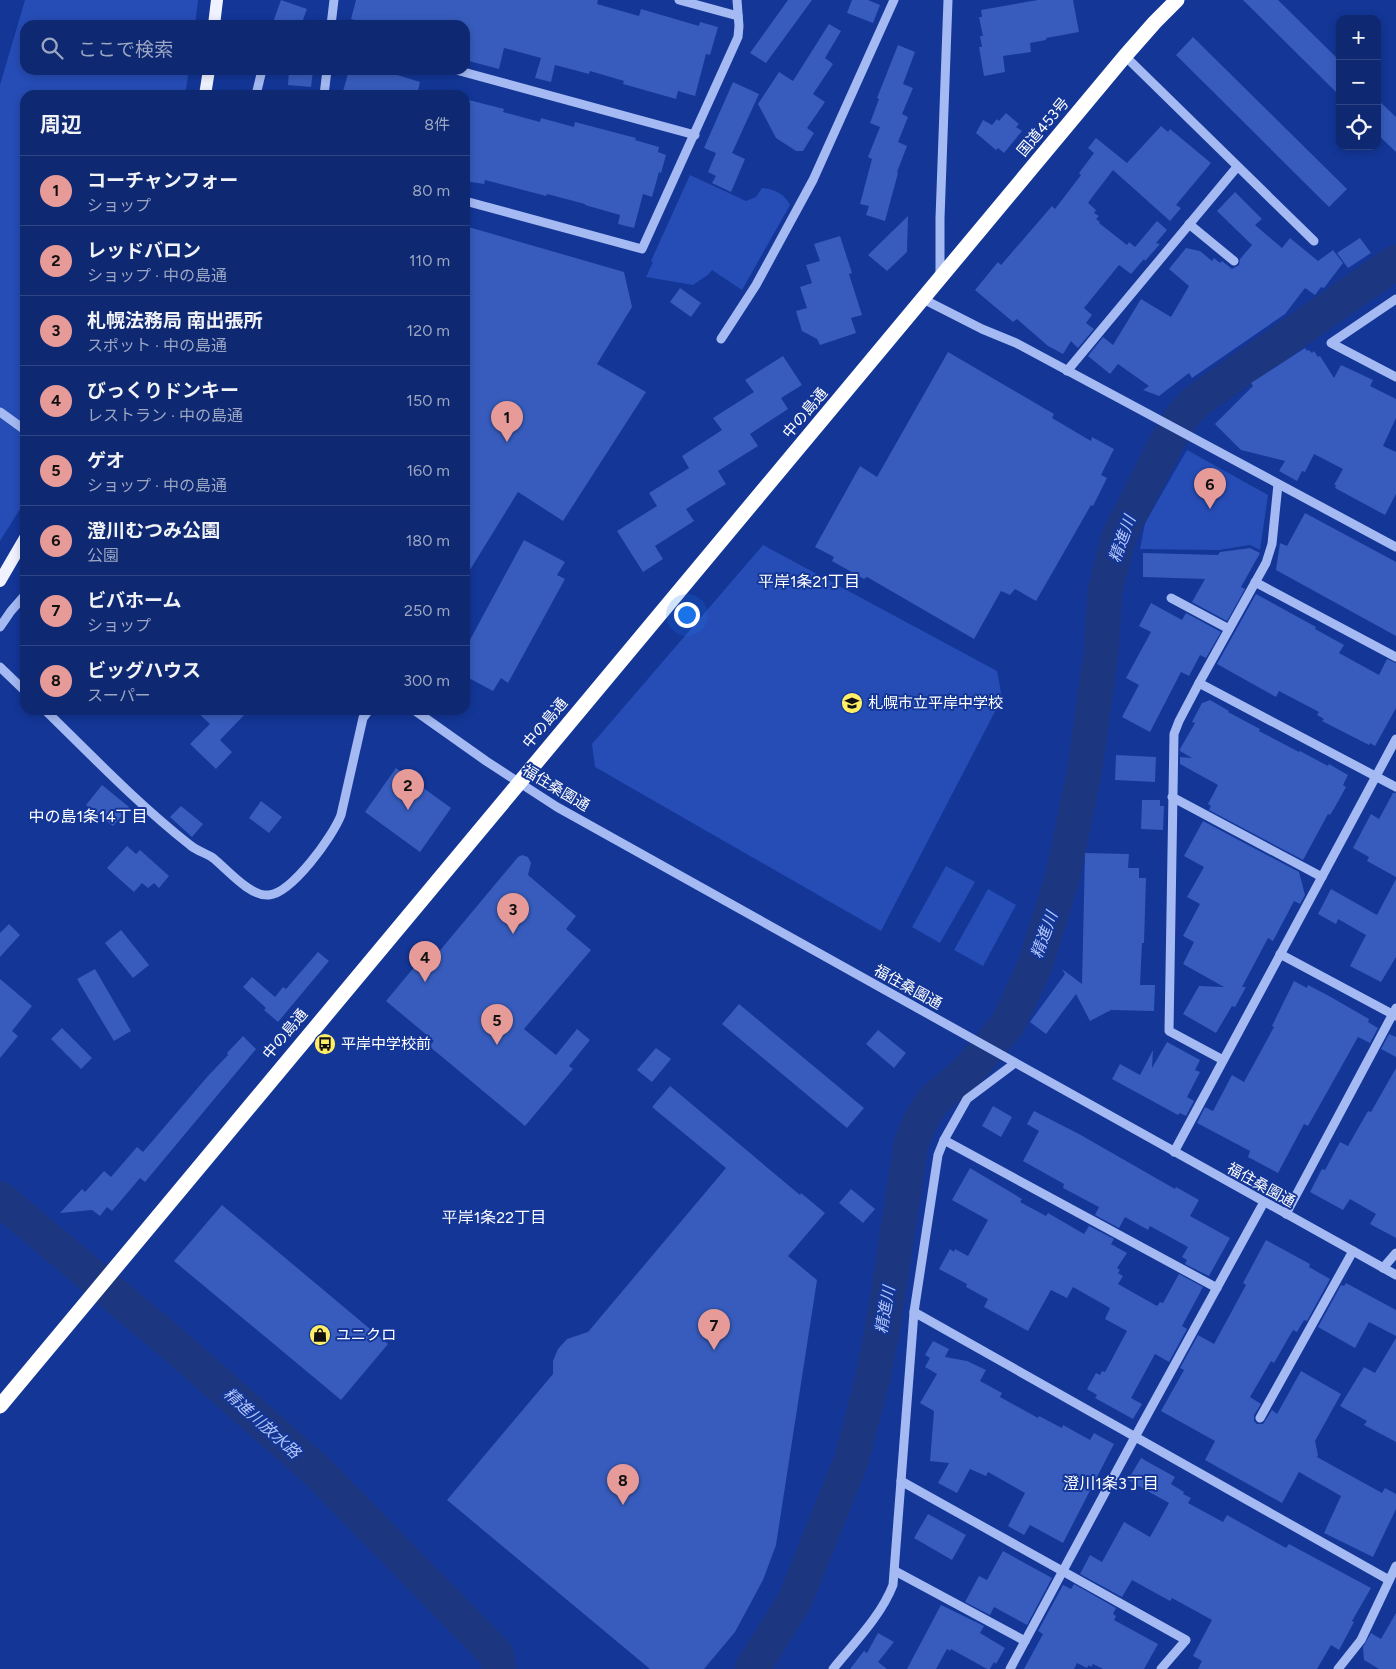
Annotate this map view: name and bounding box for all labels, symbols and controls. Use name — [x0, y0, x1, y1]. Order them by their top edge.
map controls — [1336, 15, 1381, 150]
button: + — [1336, 15, 1381, 60]
search box — [20, 20, 470, 75]
icon: search — [38, 34, 66, 62]
text: ここで検索 — [78, 38, 173, 61]
button: − — [1336, 60, 1381, 105]
street label: 国道453号 — [1013, 94, 1073, 160]
button: locate — [1336, 105, 1381, 150]
text: 周辺 — [40, 112, 82, 137]
text: 8件 — [424, 115, 450, 134]
text: コーチャンフォー — [87, 169, 238, 192]
text: 1 — [53, 181, 59, 200]
text: 80 m — [412, 181, 450, 200]
text: ショップ — [87, 196, 151, 215]
text: レッドバロン — [87, 239, 201, 262]
text: 2 — [51, 251, 61, 270]
text: 110 m — [409, 251, 450, 270]
text: ショップ · 中の島通 — [87, 266, 227, 285]
text: 札幌法務局 南出張所 — [87, 309, 263, 332]
text: 3 — [52, 321, 60, 340]
text: 120 m — [407, 321, 450, 340]
text: スポット · 中の島通 — [87, 336, 227, 355]
text: びっくりドンキー — [87, 379, 239, 402]
street label: 中の島通 — [779, 384, 831, 442]
text: 4 — [51, 391, 61, 410]
text: 150 m — [406, 391, 450, 410]
pin: 1 — [491, 401, 523, 442]
text: レストラン · 中の島通 — [87, 406, 243, 425]
text: ゲオ — [87, 449, 125, 472]
text: 5 — [51, 461, 61, 480]
text: 160 m — [407, 461, 450, 480]
pin: 6 — [1194, 468, 1226, 509]
text: ショップ · 中の島通 — [87, 476, 227, 495]
water label: 精進川 — [1105, 511, 1140, 565]
text: 澄川むつみ公園 — [87, 519, 220, 542]
text: 6 — [51, 531, 61, 550]
text: 180 m — [406, 531, 450, 550]
text: 公園 — [87, 546, 119, 565]
district label: 平岸1条21丁目 — [758, 572, 860, 591]
text: ビバホーム — [87, 589, 181, 612]
text: 7 — [52, 601, 60, 620]
text: 250 m — [404, 601, 450, 620]
your location — [674, 602, 700, 628]
text: ショップ — [87, 616, 151, 635]
text: ビッグハウス — [87, 659, 201, 682]
text: 8 — [51, 671, 61, 690]
text: 300 m — [403, 671, 450, 690]
text: スーパー — [87, 686, 151, 705]
school or university icon: 札幌市立平岸中学校 — [840, 691, 864, 715]
street label: 中の島通 — [519, 694, 571, 752]
place label: 札幌市立平岸中学校 — [868, 694, 1003, 712]
street label: 福住桑園通 — [519, 761, 593, 815]
pin: 2 — [392, 769, 424, 810]
district label: 中の島1条14丁目 — [28, 807, 148, 826]
pin: 3 — [497, 893, 529, 934]
water label: 精進川 — [1027, 907, 1062, 961]
pin: 4 — [409, 941, 441, 982]
street label: 福住桑園通 — [871, 961, 945, 1013]
pin: 5 — [481, 1004, 513, 1045]
street label: 中の島通 — [259, 1005, 311, 1063]
bus stop icon: 平岸中学校前 — [313, 1032, 337, 1056]
place label: 平岸中学校前 — [341, 1035, 431, 1053]
street label: 福住桑園通 — [1224, 1159, 1298, 1211]
district label: 平岸1条22丁目 — [442, 1208, 546, 1227]
water label: 精進川 — [871, 1283, 899, 1335]
pin: 7 — [698, 1309, 730, 1350]
shop icon: ユニクロ — [308, 1323, 332, 1347]
place label: ユニクロ — [336, 1326, 396, 1344]
water label: 精進川放水路 — [220, 1384, 306, 1464]
pin: 8 — [607, 1464, 639, 1505]
district label: 澄川1条3丁目 — [1063, 1474, 1159, 1493]

